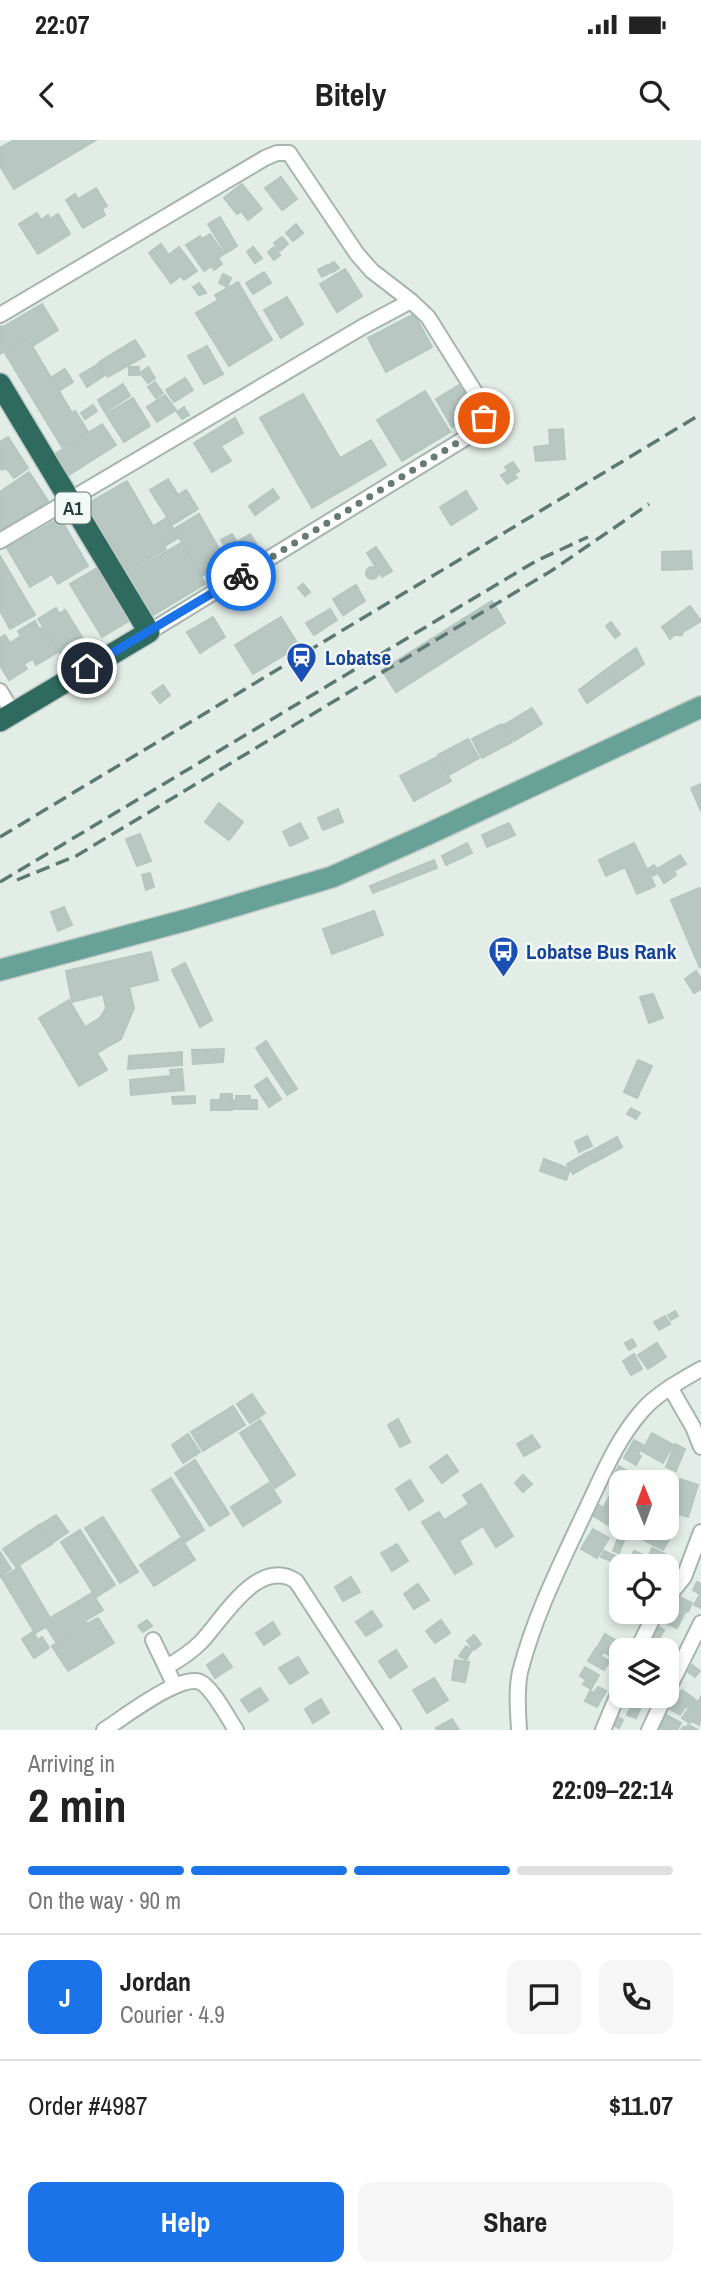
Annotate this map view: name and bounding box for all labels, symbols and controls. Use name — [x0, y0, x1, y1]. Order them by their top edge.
text: 22:07 — [35, 7, 90, 42]
text: Bitely — [315, 73, 386, 116]
icon: back — [28, 76, 66, 114]
icon: search — [635, 76, 673, 114]
pin — [454, 388, 514, 448]
icon: bag — [465, 399, 503, 437]
road number: A1 — [56, 492, 90, 524]
courier — [206, 541, 276, 611]
icon: bike — [222, 557, 260, 595]
pin — [57, 638, 117, 698]
station icon: Lobatse — [285, 641, 319, 685]
place label: Lobatse — [325, 643, 391, 672]
icon: home — [68, 649, 106, 687]
bus stop icon: Lobatse Bus Rank — [486, 935, 520, 979]
place label: Lobatse Bus Rank — [526, 937, 677, 966]
north arrow — [609, 1470, 679, 1540]
map controls — [609, 1470, 679, 1708]
button: locate — [609, 1554, 679, 1624]
button: layers — [609, 1638, 679, 1708]
text: Arriving in — [28, 1748, 115, 1779]
text: 22:09–22:14 — [552, 1772, 673, 1807]
text: 2 min — [28, 1774, 127, 1836]
text: On the way · 90 m — [28, 1885, 181, 1916]
button: chat — [507, 1960, 581, 2034]
button: phone — [599, 1960, 673, 2034]
text: Jordan — [120, 1964, 191, 1999]
text: J — [59, 1980, 71, 2015]
text: Courier · 4.9 — [120, 1999, 225, 2030]
text: Order #4987 — [28, 2088, 148, 2123]
text: $11.07 — [609, 2088, 673, 2123]
button: Help — [28, 2182, 344, 2262]
button: Share — [358, 2182, 673, 2262]

